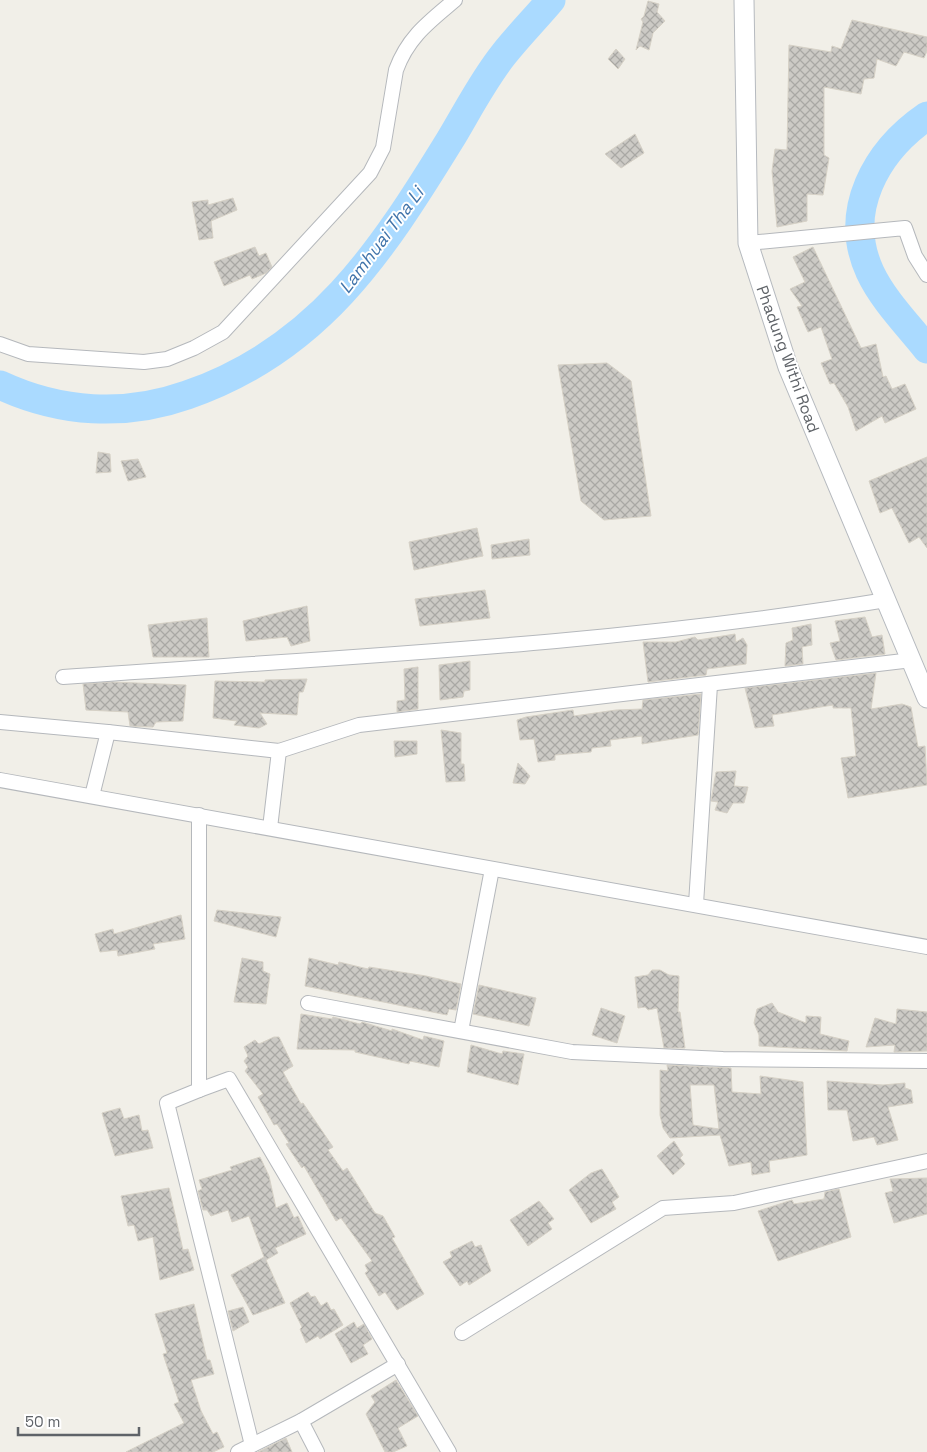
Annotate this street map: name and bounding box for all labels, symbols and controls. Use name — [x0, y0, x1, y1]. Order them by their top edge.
water label: Lamhuai Tha Li — [334, 180, 430, 298]
street label: Phadung Withi Road — [752, 283, 824, 435]
scale bar — [18, 1404, 139, 1436]
text: 50 m — [25, 1412, 60, 1431]

